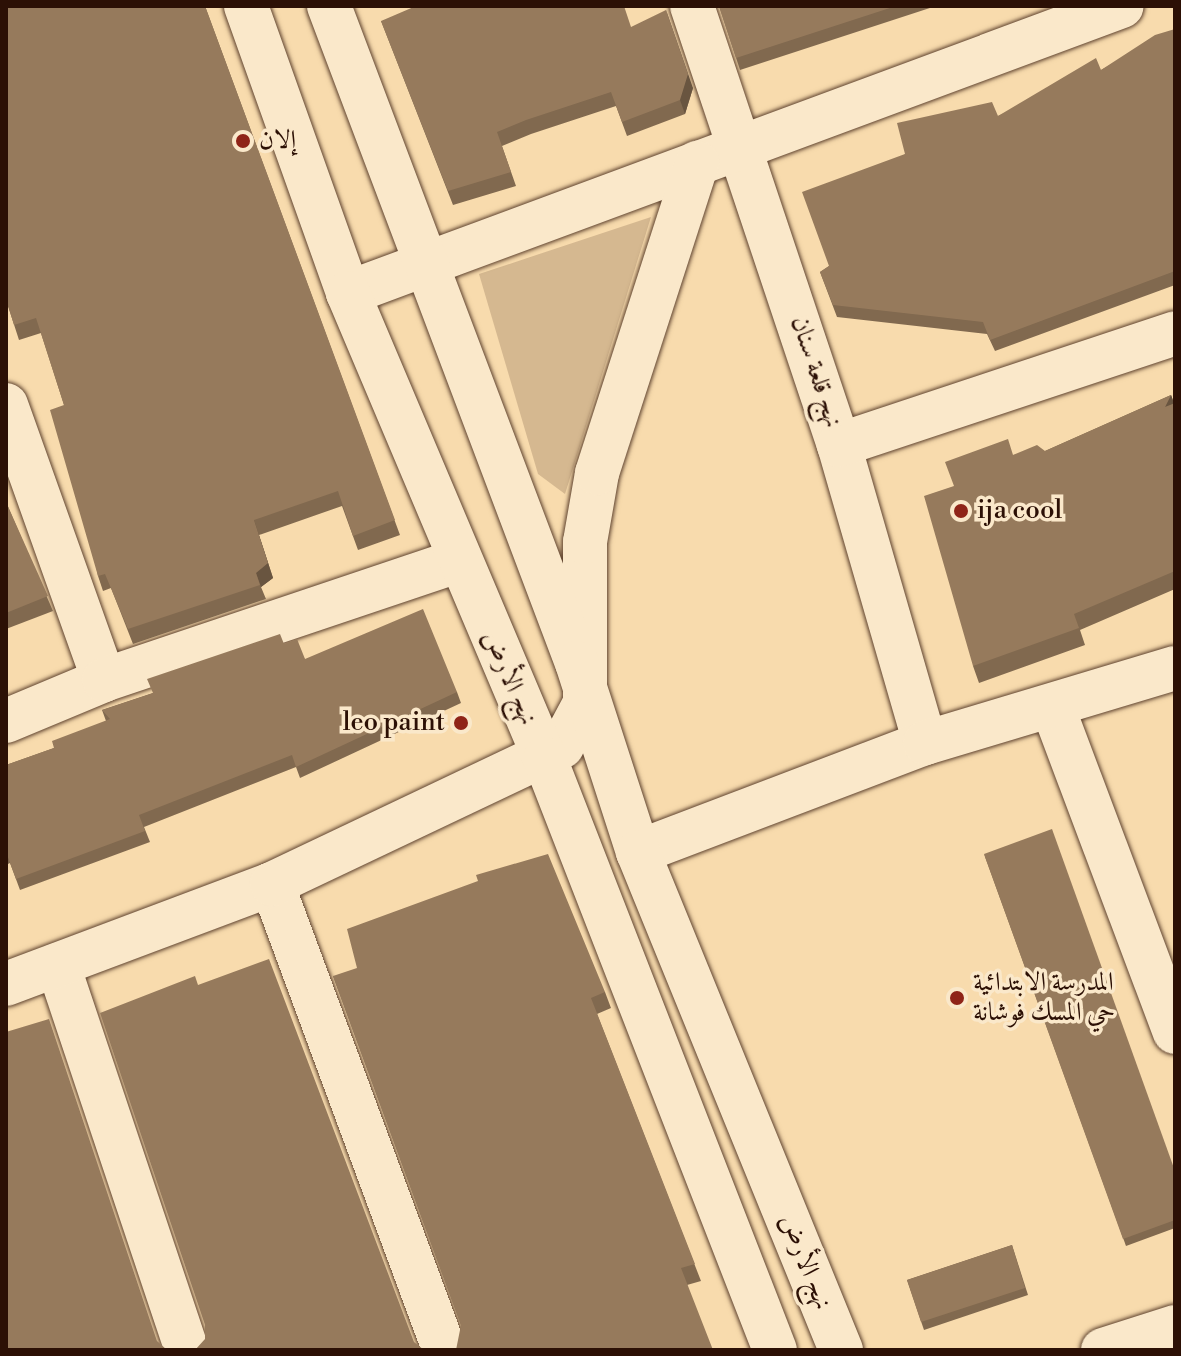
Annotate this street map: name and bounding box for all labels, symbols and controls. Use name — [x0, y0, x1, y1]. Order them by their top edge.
place label: إلان — [259, 125, 296, 157]
marker: إلان — [234, 132, 252, 150]
street label: نهج قلعة سنان — [783, 312, 849, 432]
place label: ija cool — [977, 495, 1062, 527]
marker: ija cool — [952, 502, 970, 520]
street label: نهج الأرض — [474, 626, 544, 730]
place label: leo paint — [343, 707, 445, 739]
marker: leo paint — [452, 714, 470, 732]
place label: المدرسة الابتدائية حي المسك فوشانة — [973, 967, 1115, 1028]
marker: المدرسة الابتدائية حي المسك فوشانة — [948, 989, 966, 1007]
street label: نهج الأرض — [772, 1210, 838, 1314]

